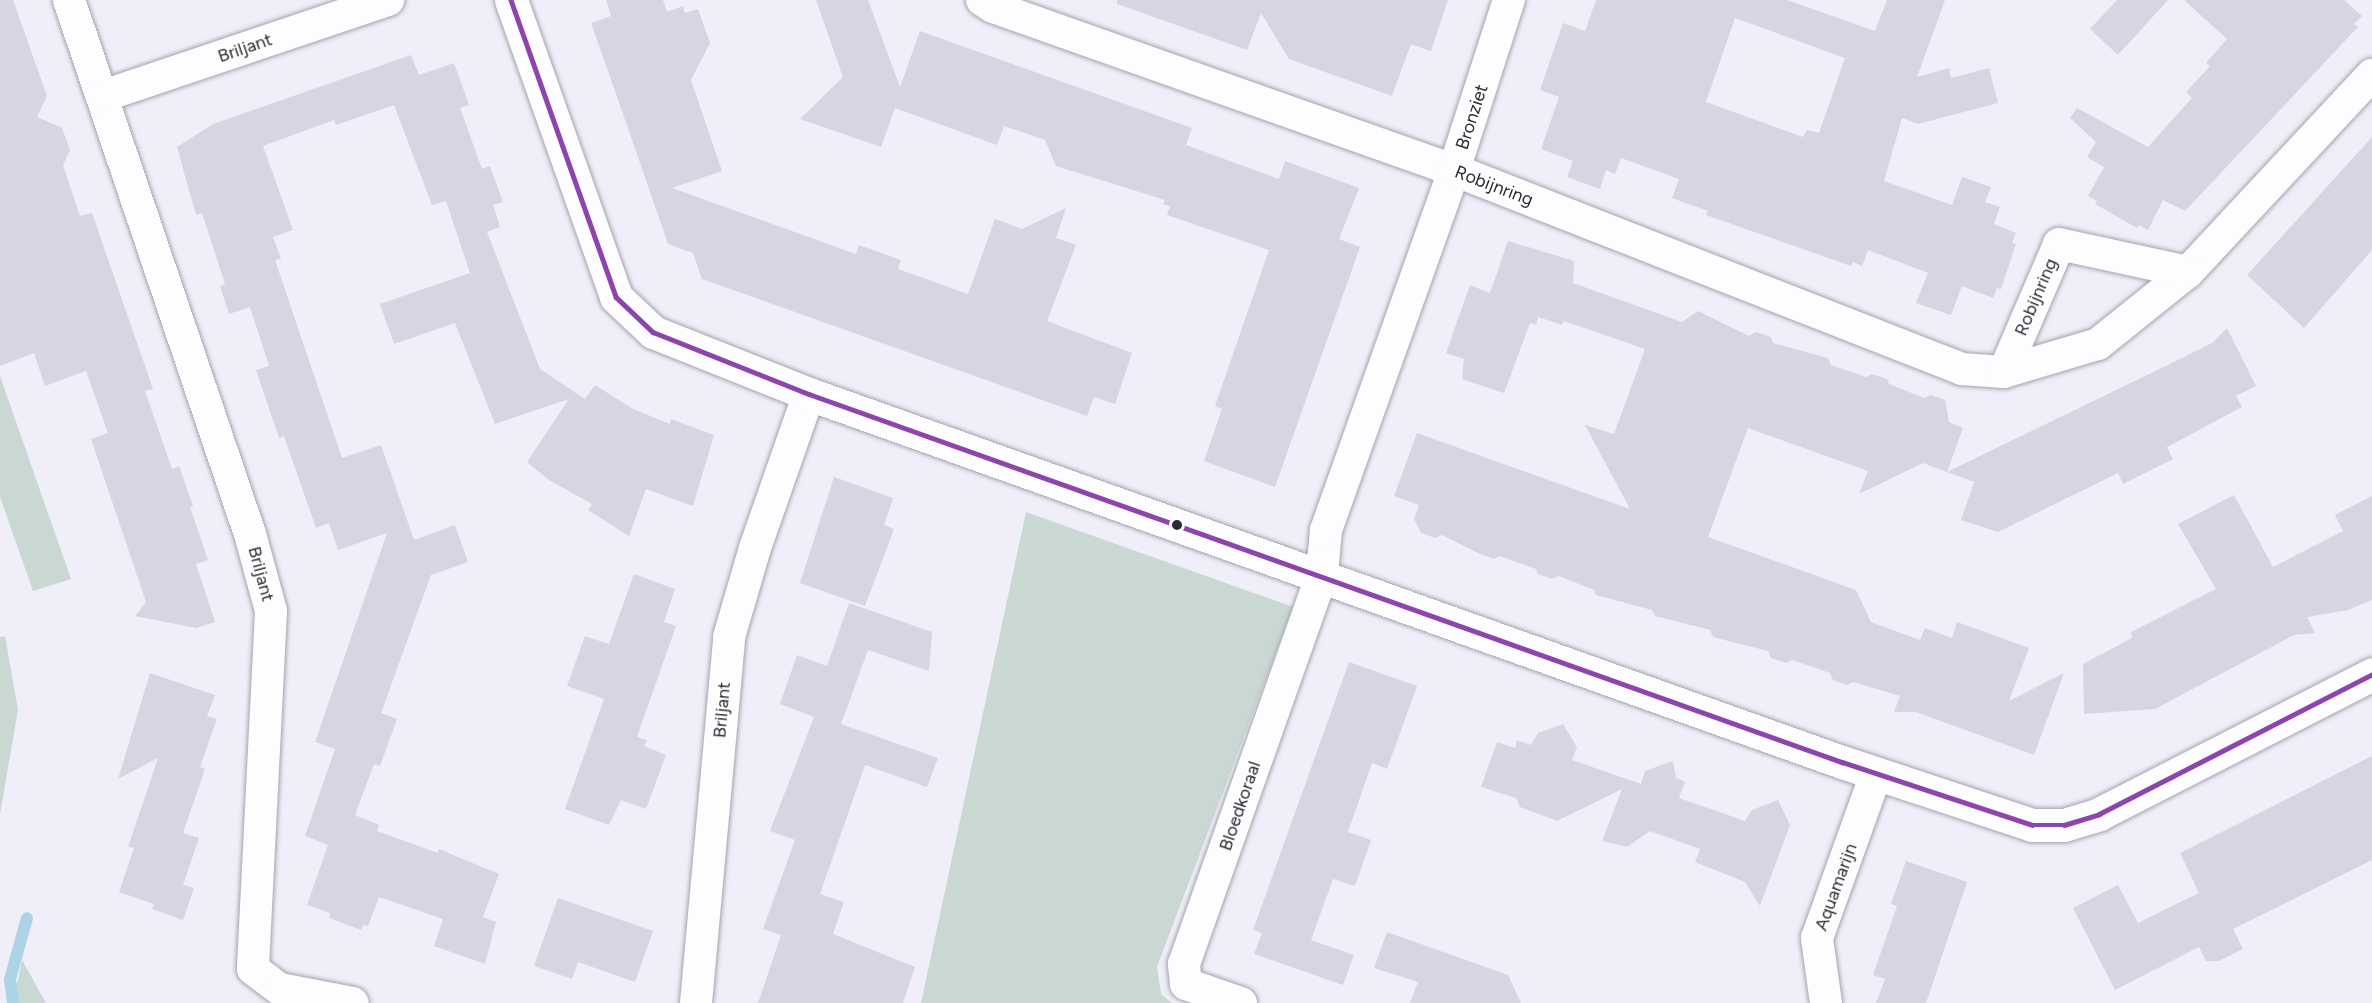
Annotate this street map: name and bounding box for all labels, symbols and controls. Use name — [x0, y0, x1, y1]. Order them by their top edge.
street label: Briljant — [215, 29, 275, 67]
street label: Bronziet — [1451, 82, 1493, 152]
street label: Robijnring — [1452, 161, 1536, 211]
street label: Robijnring — [2010, 255, 2062, 339]
unlabelled marker — [1171, 519, 1183, 531]
street label: Briljant — [243, 544, 279, 604]
street label: Briljant — [709, 681, 735, 739]
street label: Bloedkoraal — [1215, 758, 1265, 854]
street label: Aquamarijn — [1810, 840, 1862, 934]

